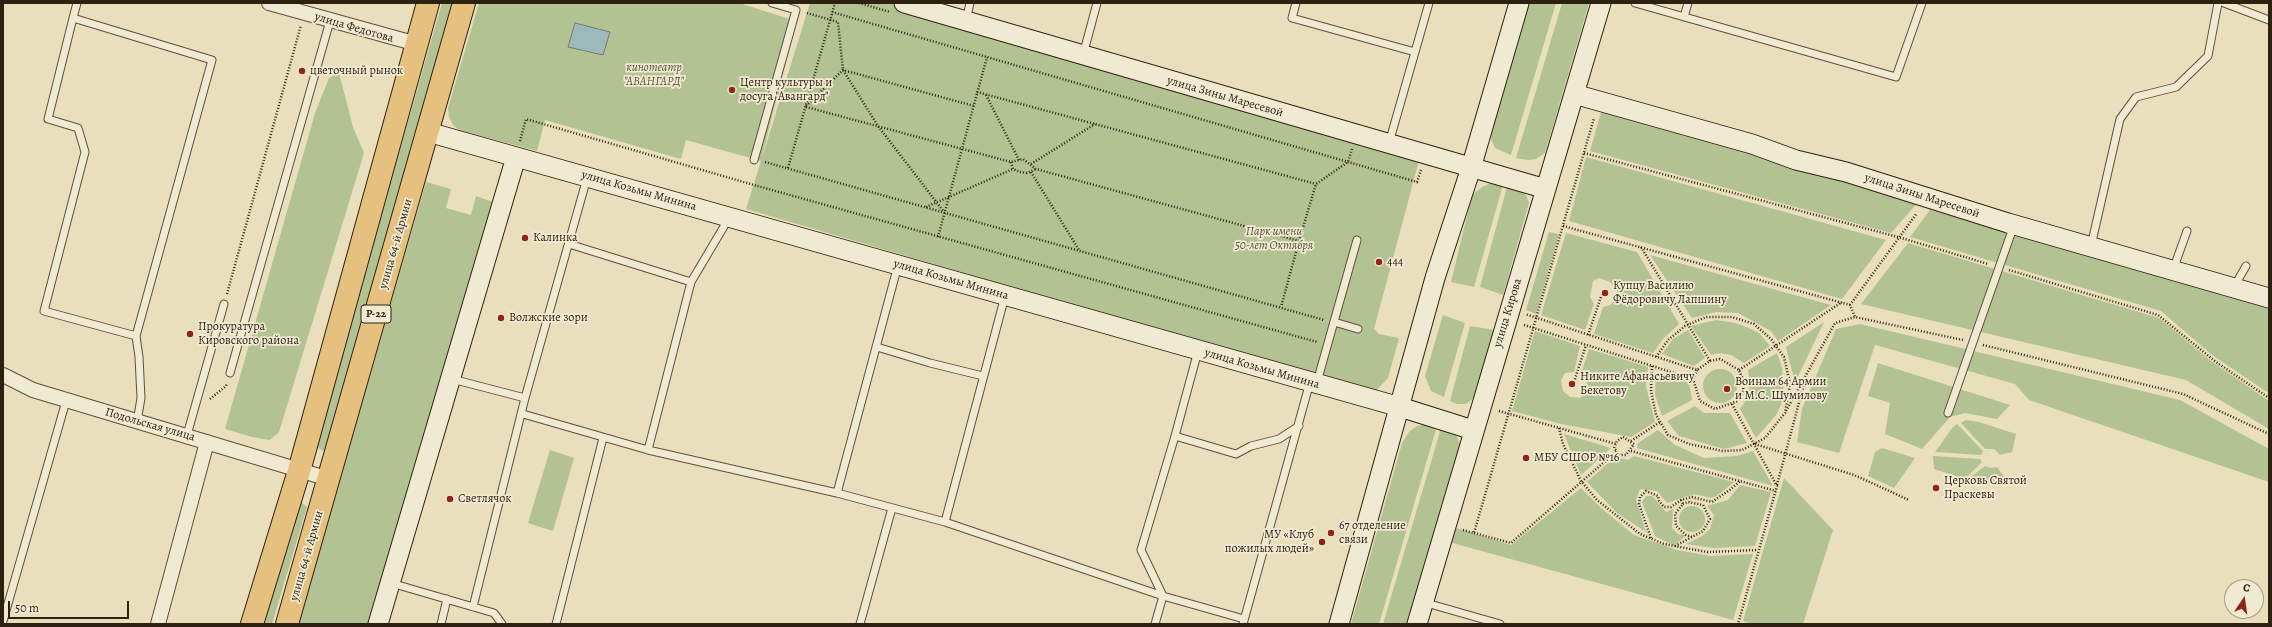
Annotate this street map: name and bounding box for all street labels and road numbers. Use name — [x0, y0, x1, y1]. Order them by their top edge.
street label: улица Федотова — [313, 10, 395, 46]
street label: улица Зины Маресевой — [1165, 74, 1285, 120]
street label: улица Козьмы Минина — [580, 168, 698, 214]
street label: улица Зины Маресевой — [1863, 171, 1981, 221]
street label: улица 64-й Армии — [376, 197, 416, 291]
street label: улица Козьмы Минина — [892, 257, 1010, 303]
street label: улица Кирова — [1491, 277, 1525, 349]
road number: Р-22 — [361, 305, 391, 323]
street label: улица Козьмы Минина — [1203, 346, 1321, 392]
street label: Подольская улица — [103, 405, 197, 445]
street label: улица 64-й Армии — [287, 509, 327, 603]

